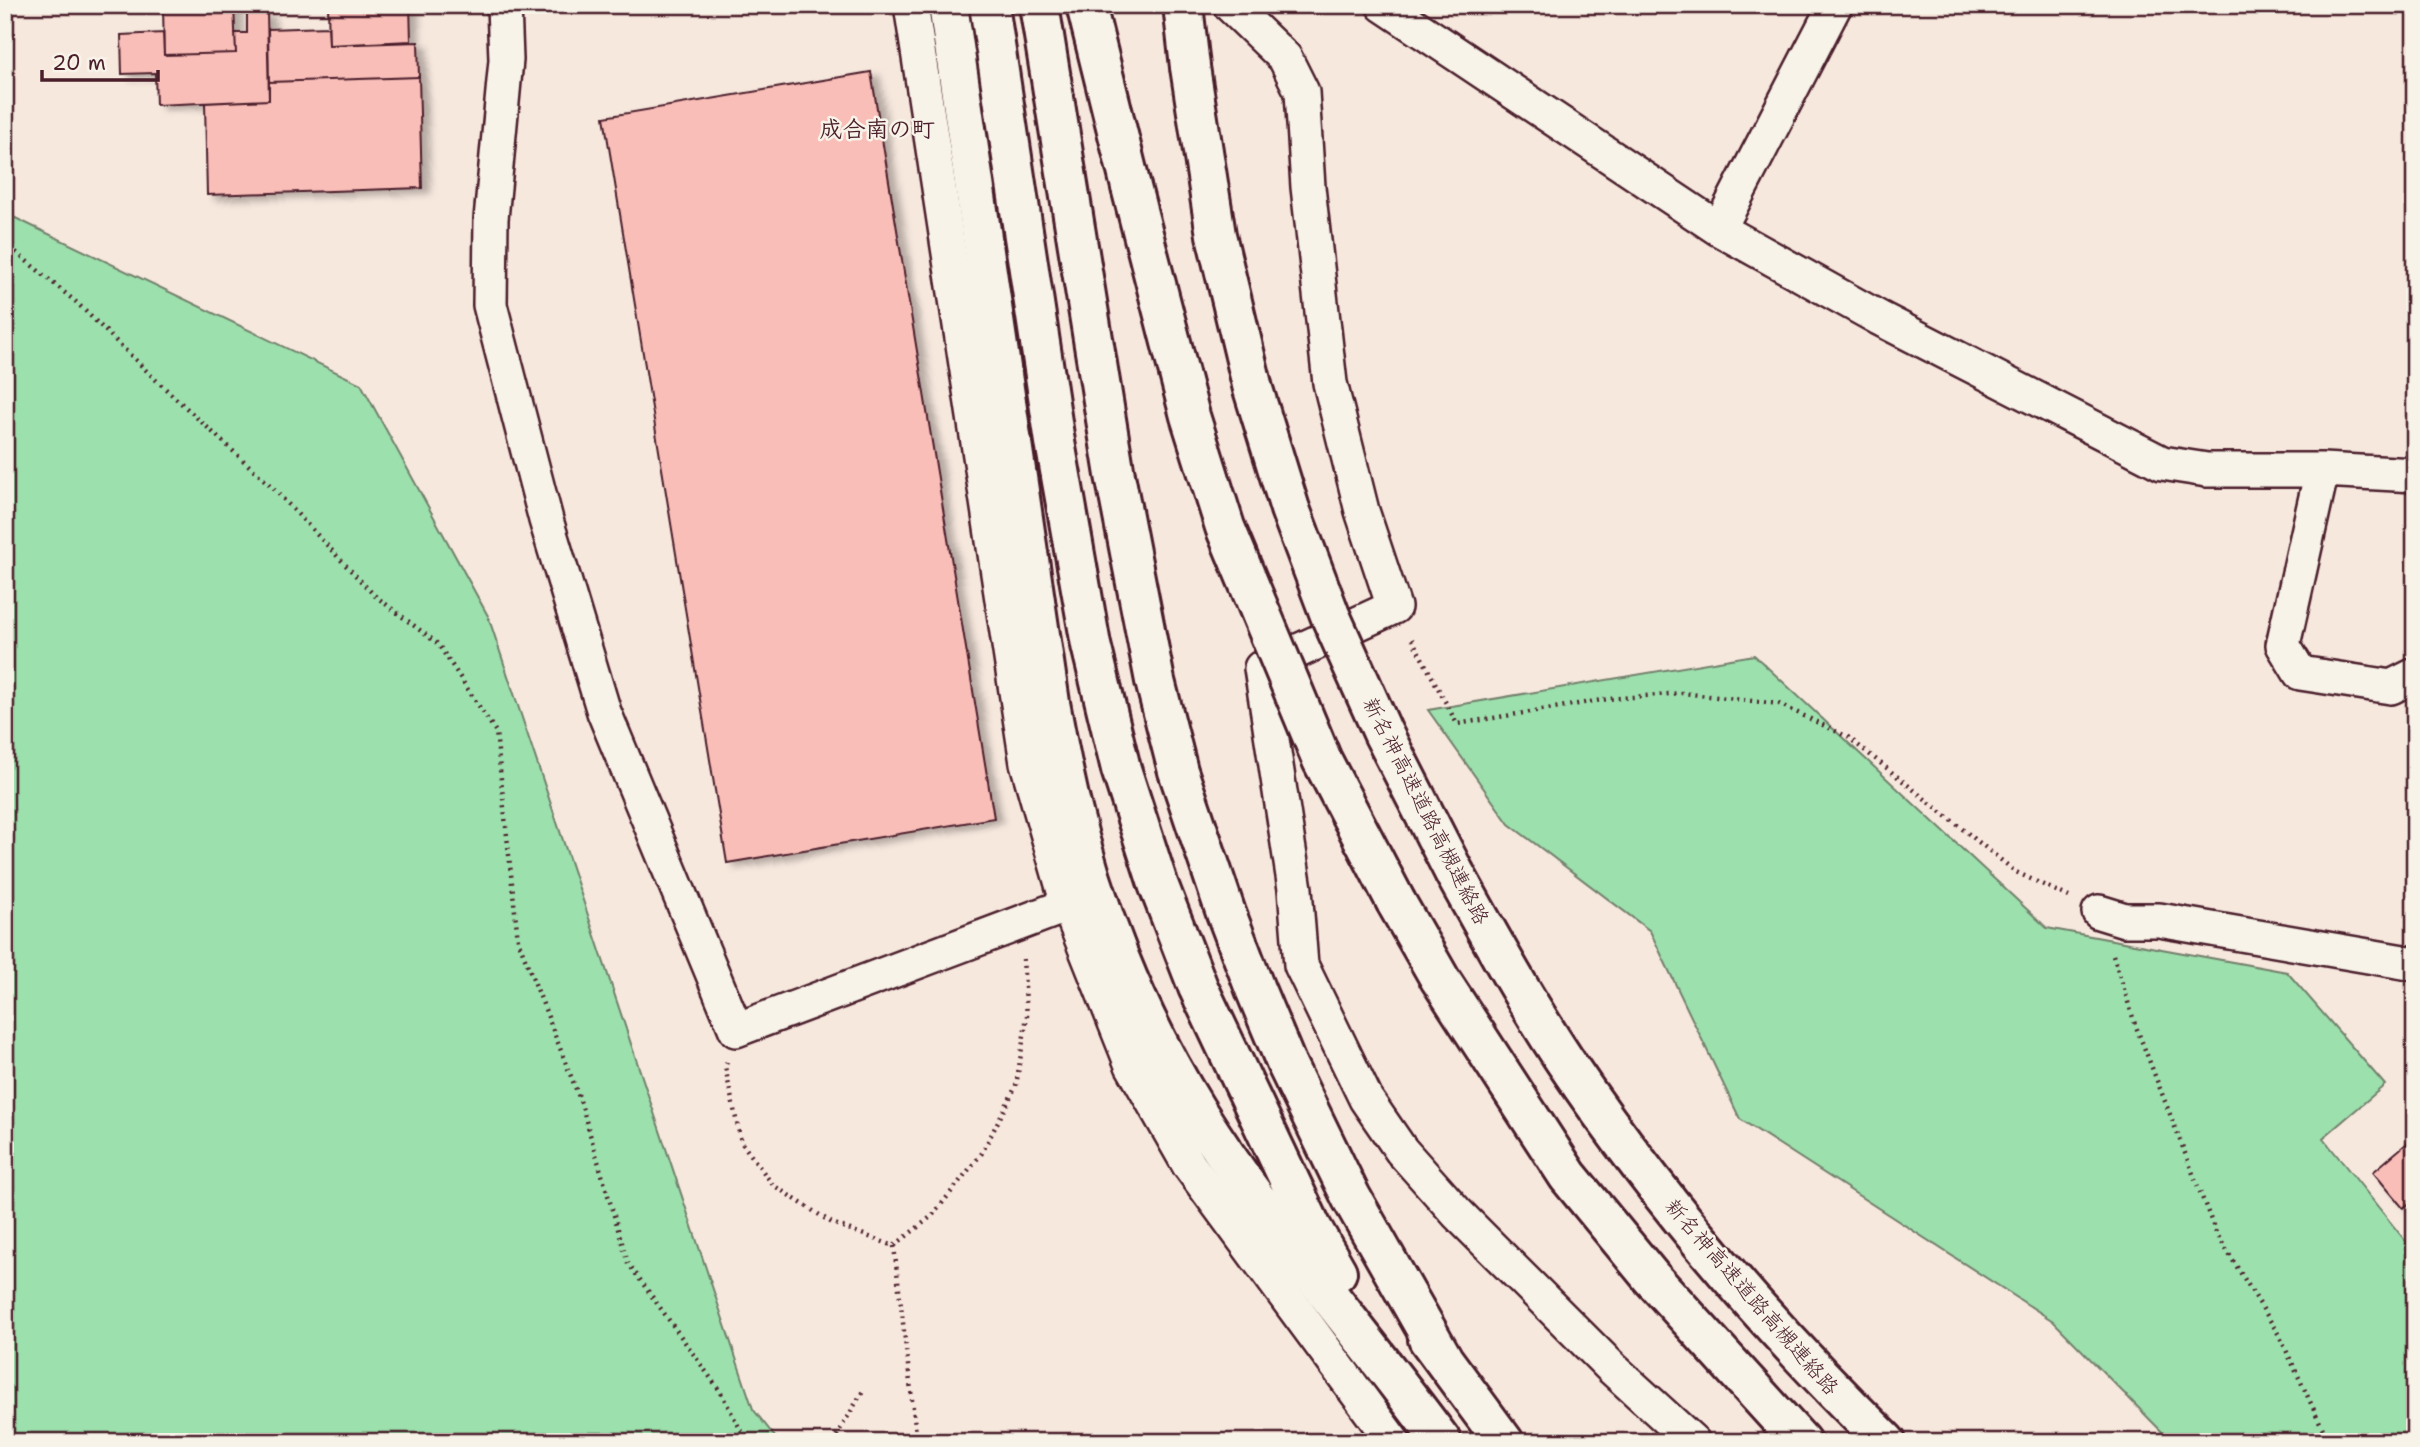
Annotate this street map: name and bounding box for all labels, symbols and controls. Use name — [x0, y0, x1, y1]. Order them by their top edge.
scale bar — [42, 38, 158, 82]
text: 20 m — [52, 49, 106, 77]
district label: 成合南の町 — [820, 114, 935, 144]
street label: 新名神高速道路高槻連絡路 — [1356, 692, 1496, 930]
street label: 新名神高速道路高槻連絡路 — [1659, 1193, 1845, 1401]

